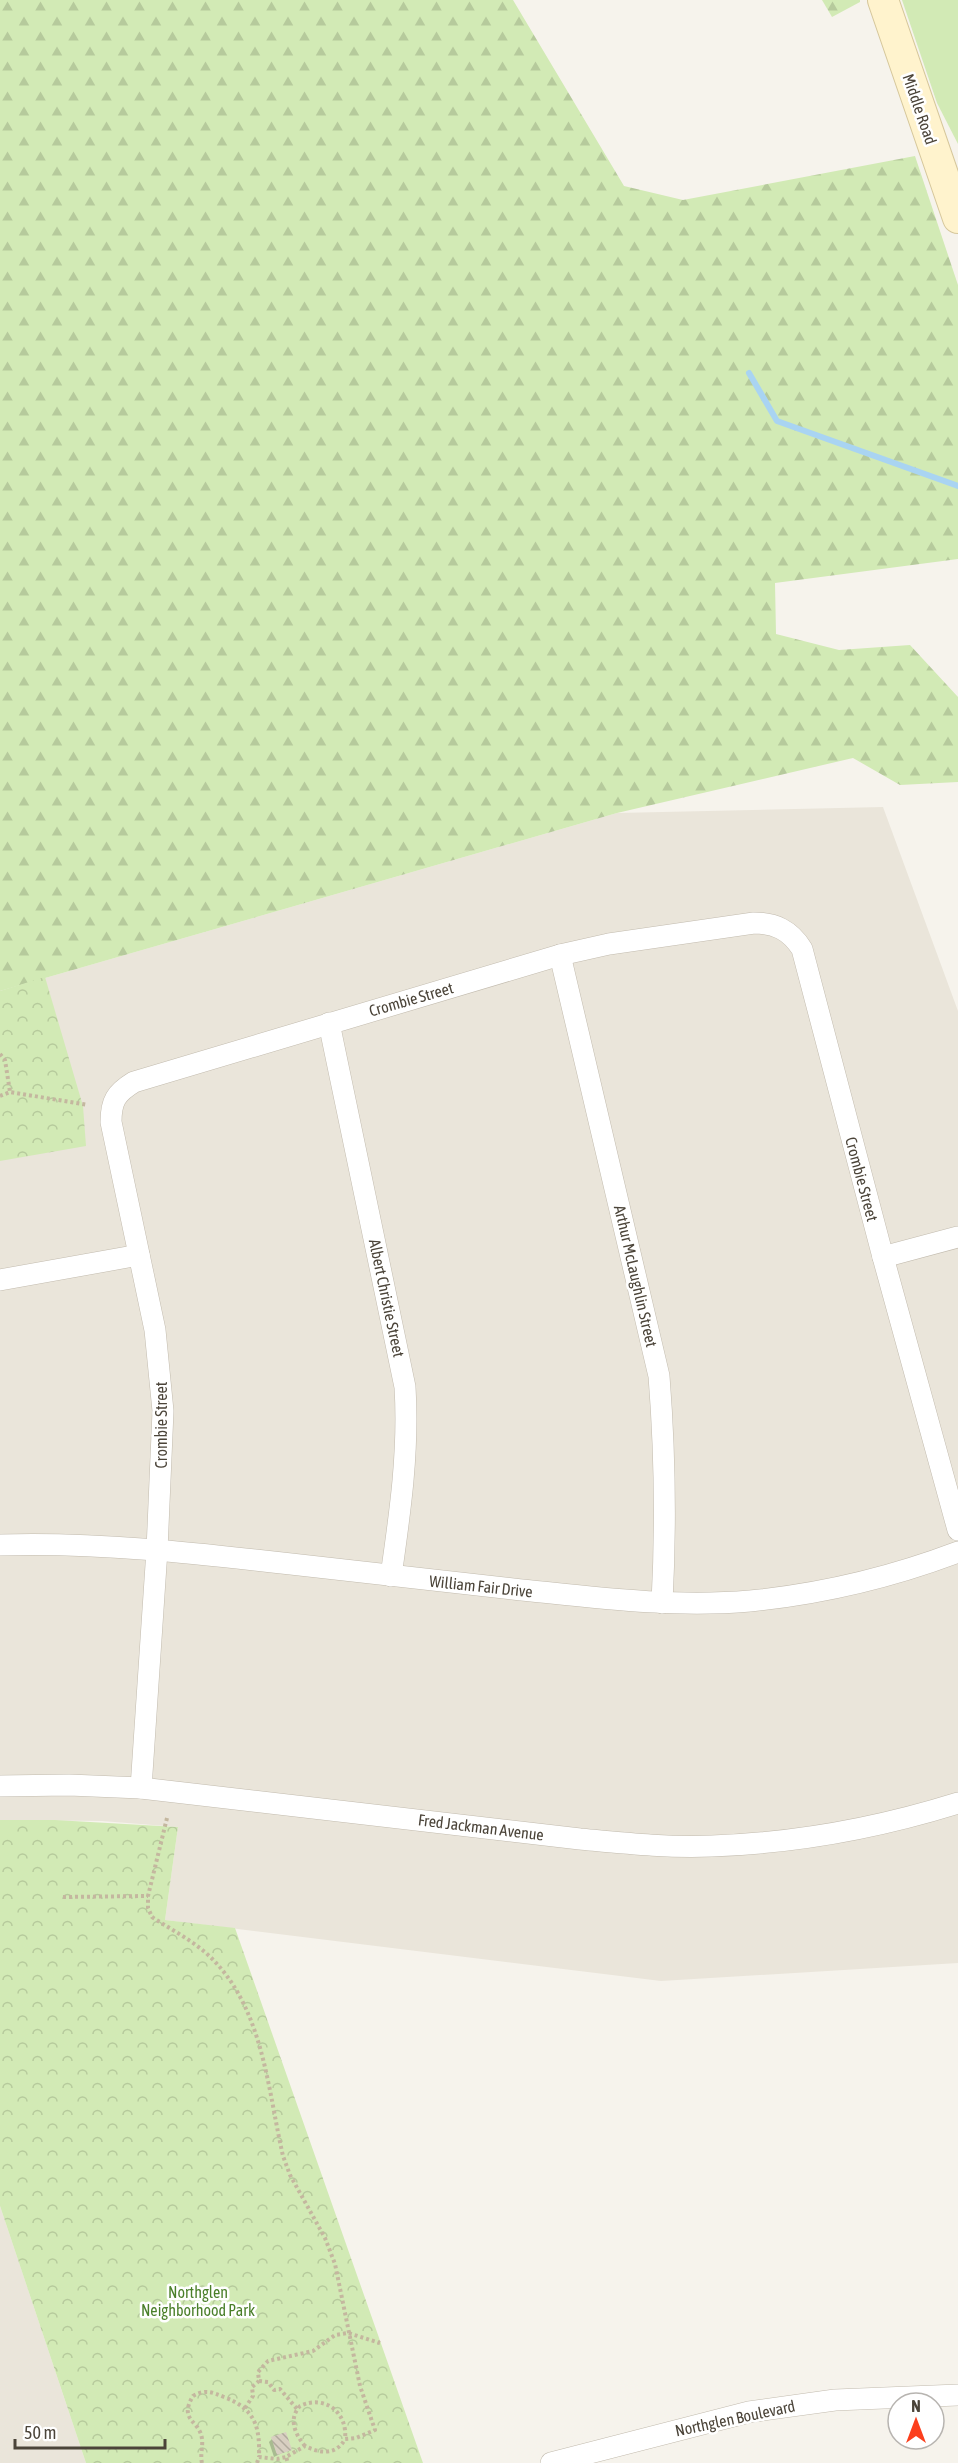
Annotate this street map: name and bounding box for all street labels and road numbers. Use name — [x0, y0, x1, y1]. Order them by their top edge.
street label: Middle Road — [900, 71, 940, 147]
street label: Crombie Street — [367, 978, 456, 1020]
street label: Crombie Street — [842, 1135, 882, 1224]
street label: Arthur McLaughlin Street — [610, 1203, 661, 1349]
street label: Albert Christie Street — [366, 1237, 408, 1359]
street label: Crombie Street — [152, 1381, 170, 1468]
street label: William Fair Drive — [428, 1572, 534, 1600]
street label: Fred Jackman Avenue — [417, 1810, 545, 1844]
street label: Northglen Boulevard — [673, 2396, 797, 2440]

